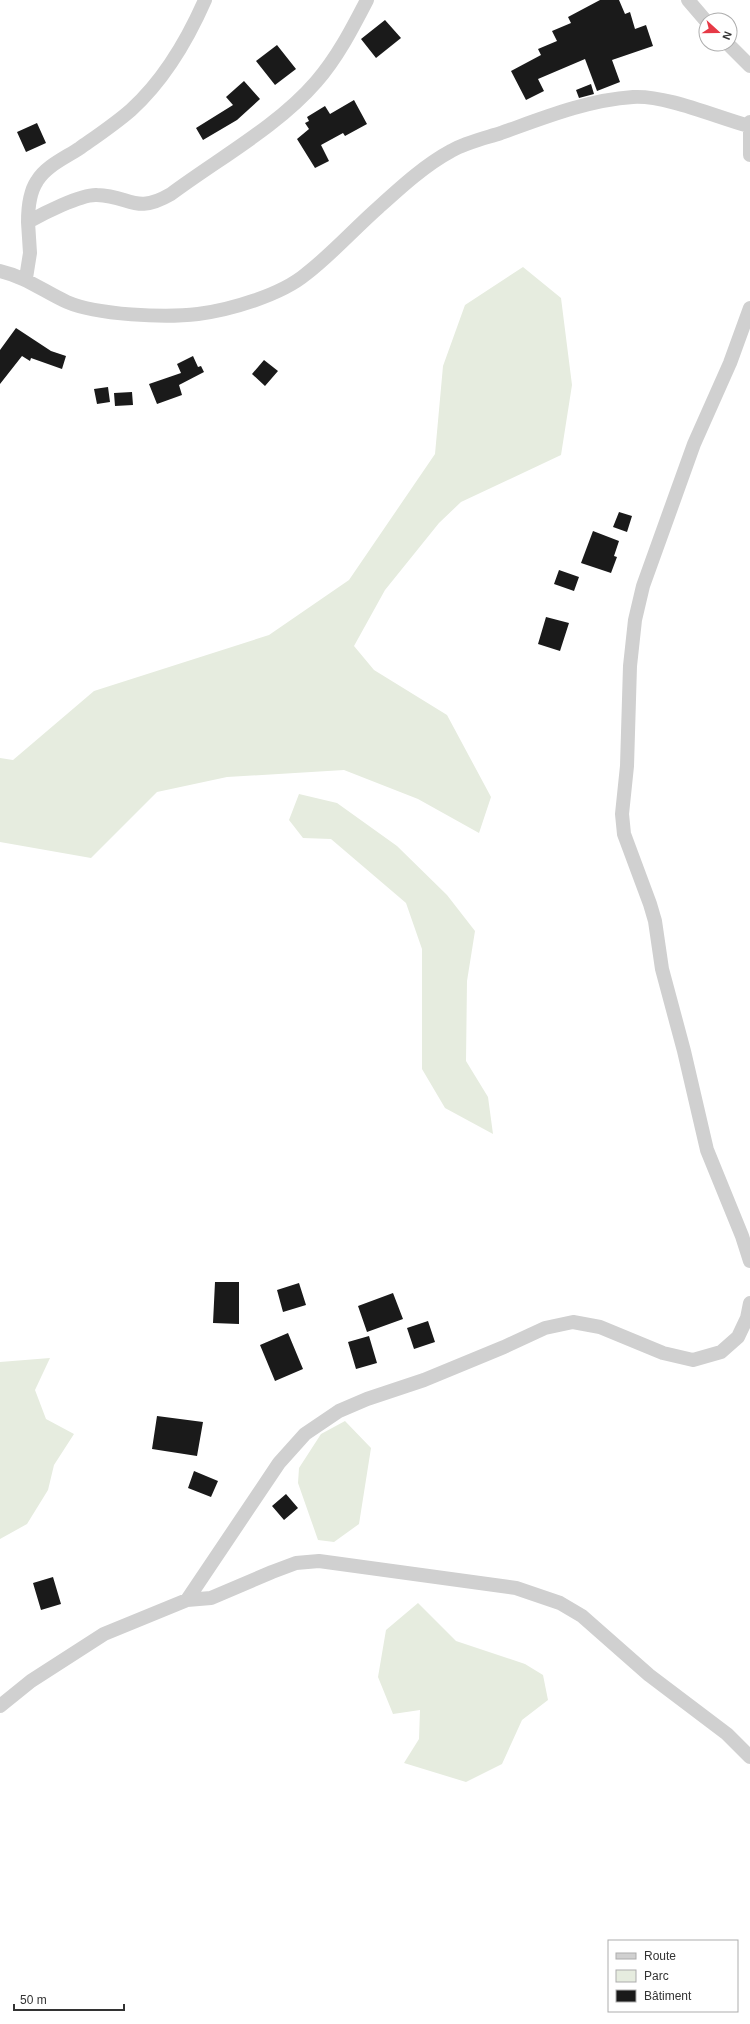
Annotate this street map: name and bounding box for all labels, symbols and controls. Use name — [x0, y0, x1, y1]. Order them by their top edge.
north arrow — [698, 12, 738, 52]
text: N — [720, 30, 734, 41]
legend — [608, 1940, 738, 2012]
text: Route — [644, 1949, 676, 1963]
text: Parc — [644, 1969, 669, 1983]
scale bar — [14, 1986, 124, 2012]
text: Bâtiment — [644, 1989, 692, 2003]
text: 50 m — [20, 1993, 47, 2007]

